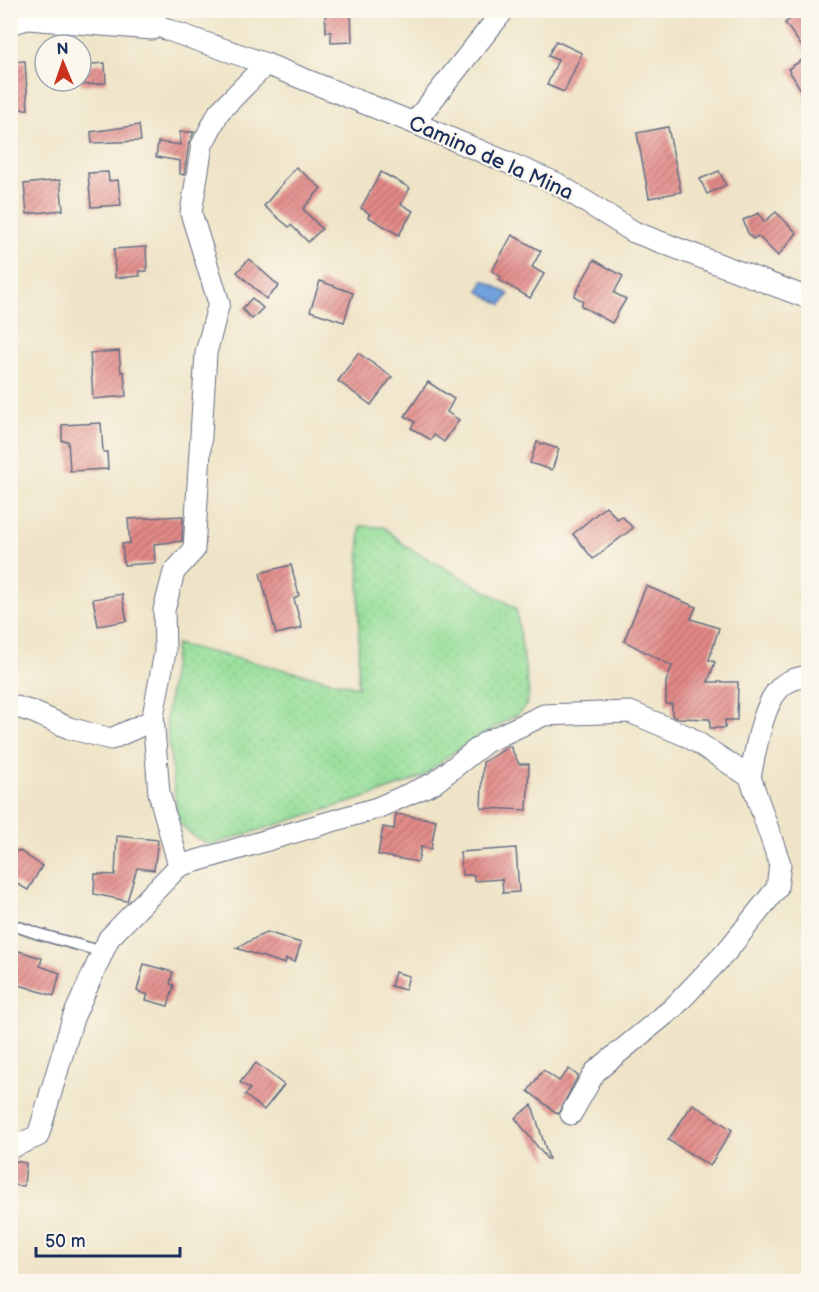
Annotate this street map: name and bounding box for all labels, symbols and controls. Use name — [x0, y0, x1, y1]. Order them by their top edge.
north arrow — [33, 33, 93, 93]
text: N — [56, 40, 69, 59]
street label: Camino de la Mina — [405, 110, 577, 206]
scale bar — [36, 1220, 180, 1258]
text: 50 m — [45, 1231, 86, 1252]

